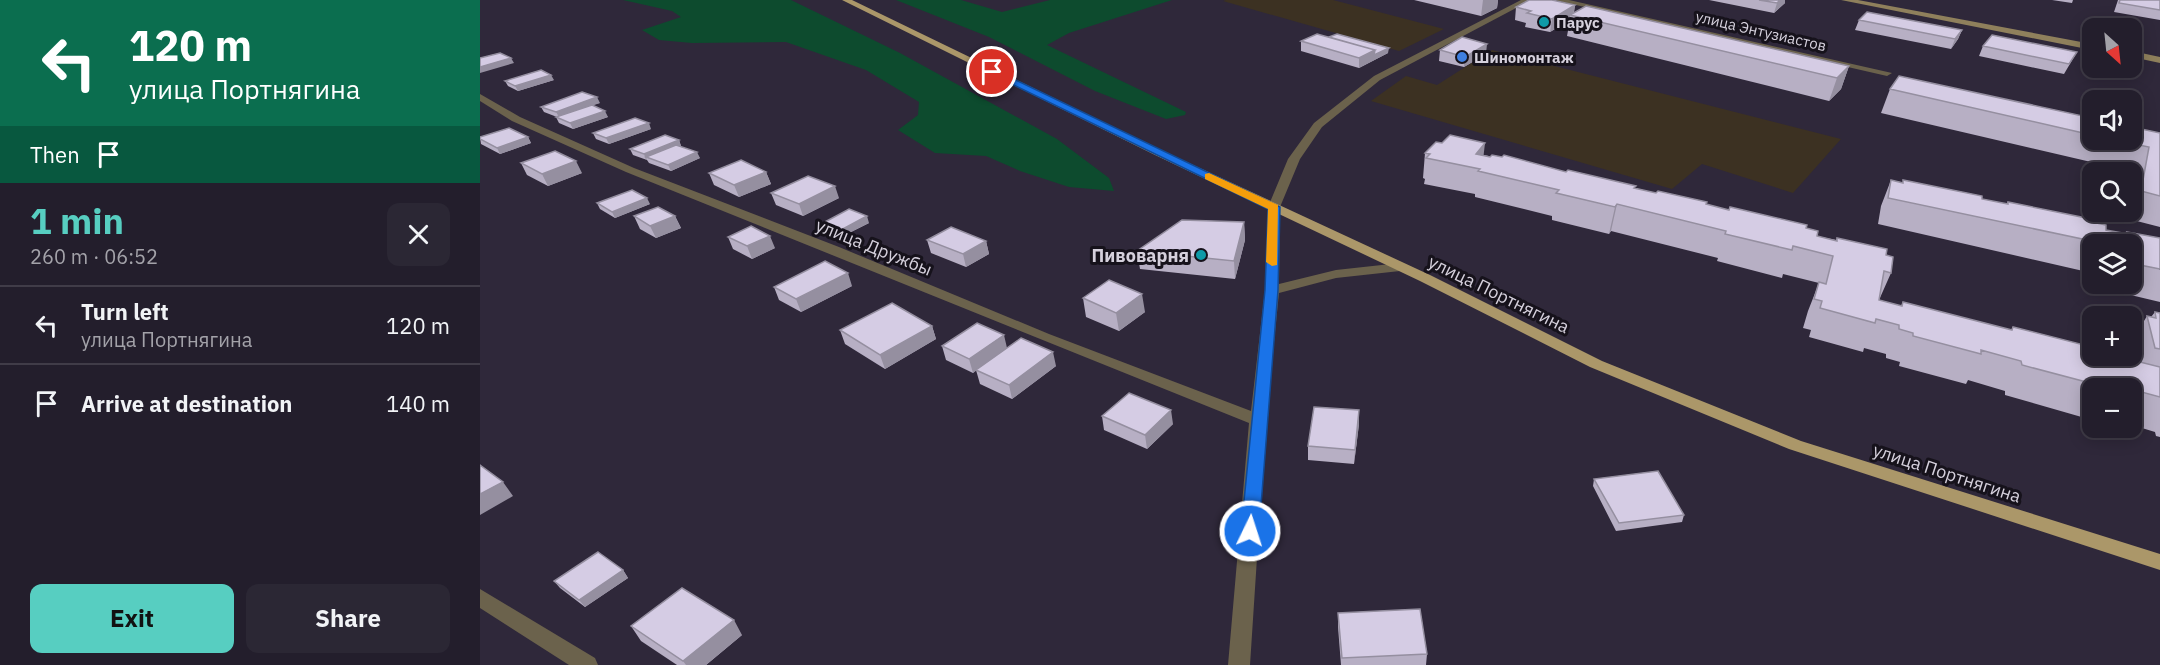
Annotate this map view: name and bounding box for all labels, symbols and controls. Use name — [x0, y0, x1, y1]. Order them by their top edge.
street label: улица Энтузиастов — [1694, 7, 1828, 55]
place label: Парус — [1556, 13, 1600, 32]
marker: Парус — [1537, 15, 1551, 29]
text: 120 m — [129, 18, 252, 73]
north arrow — [2082, 18, 2142, 78]
map controls — [2082, 18, 2142, 438]
icon: left — [30, 24, 108, 102]
pin — [966, 46, 1017, 97]
place label: Шиномонтаж — [1474, 48, 1574, 67]
marker: Шиномонтаж — [1455, 50, 1469, 64]
icon: arrive — [975, 55, 1008, 88]
text: улица Портнягина — [129, 71, 360, 106]
button: sound — [2082, 90, 2142, 150]
icon: arrive — [92, 138, 125, 171]
text: Then — [30, 140, 80, 169]
button: search — [2082, 162, 2142, 222]
text: 1 min — [30, 197, 124, 244]
button: close — [387, 203, 450, 266]
street label: улица Дружбы — [812, 213, 936, 281]
button: layers — [2082, 234, 2142, 294]
text: 260 m · 06:52 — [30, 243, 158, 270]
place label: Пивоварня — [1092, 244, 1189, 267]
marker: Пивоварня — [1194, 248, 1208, 262]
street label: улица Портнягина — [1425, 250, 1574, 338]
text: Turn left — [81, 297, 169, 326]
button: + — [2082, 306, 2142, 366]
icon: left — [30, 309, 63, 342]
text: 120 m — [386, 311, 450, 340]
text: улица Портнягина — [81, 326, 252, 353]
button: − — [2082, 378, 2142, 438]
icon: arrive — [30, 387, 63, 420]
text: Arrive at destination — [81, 389, 292, 418]
text: 140 m — [386, 389, 450, 418]
street label: улица Портнягина — [1870, 438, 2024, 508]
position arrow — [1218, 499, 1282, 563]
button: Exit — [30, 584, 234, 653]
button: Share — [246, 584, 450, 653]

